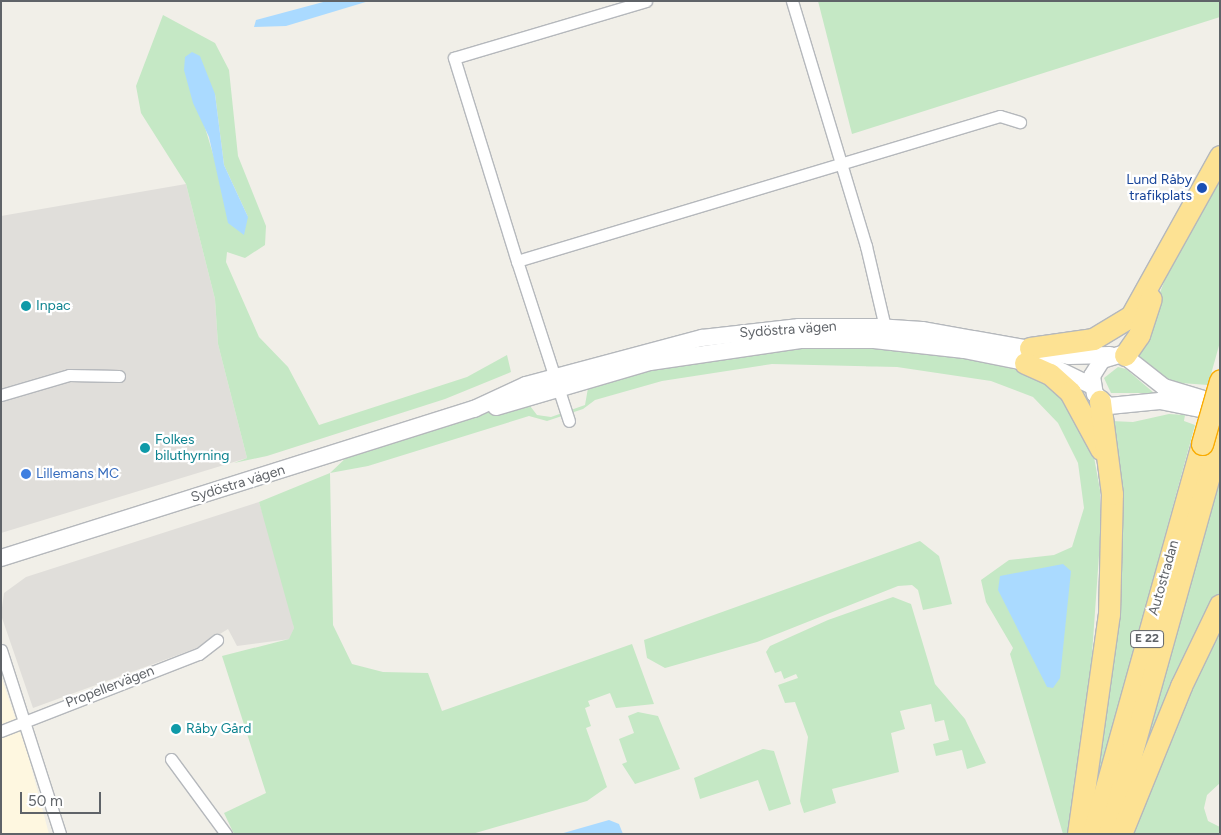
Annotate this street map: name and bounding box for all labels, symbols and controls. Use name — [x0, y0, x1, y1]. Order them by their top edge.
place label: Lund Råby trafikplats — [1126, 172, 1192, 204]
marker: Lund Råby trafikplats — [1196, 182, 1208, 194]
place label: Inpac — [36, 298, 71, 314]
marker: Inpac — [20, 300, 32, 312]
street label: Sydöstra vägen — [739, 318, 837, 342]
place label: Folkes biluthyrning — [155, 432, 230, 464]
marker: Folkes biluthyrning — [139, 442, 151, 454]
street label: Sydöstra vägen — [189, 462, 287, 506]
place label: Lillemans MC — [36, 466, 119, 482]
marker: Lillemans MC — [20, 468, 32, 480]
street label: Autostradan — [1145, 538, 1183, 618]
road number: E 22 — [1130, 630, 1164, 648]
street label: Propellervägen — [63, 662, 157, 712]
place label: Råby Gård — [186, 721, 251, 737]
marker: Råby Gård — [170, 723, 182, 735]
scale bar — [22, 782, 104, 814]
text: 50 m — [28, 792, 63, 810]

